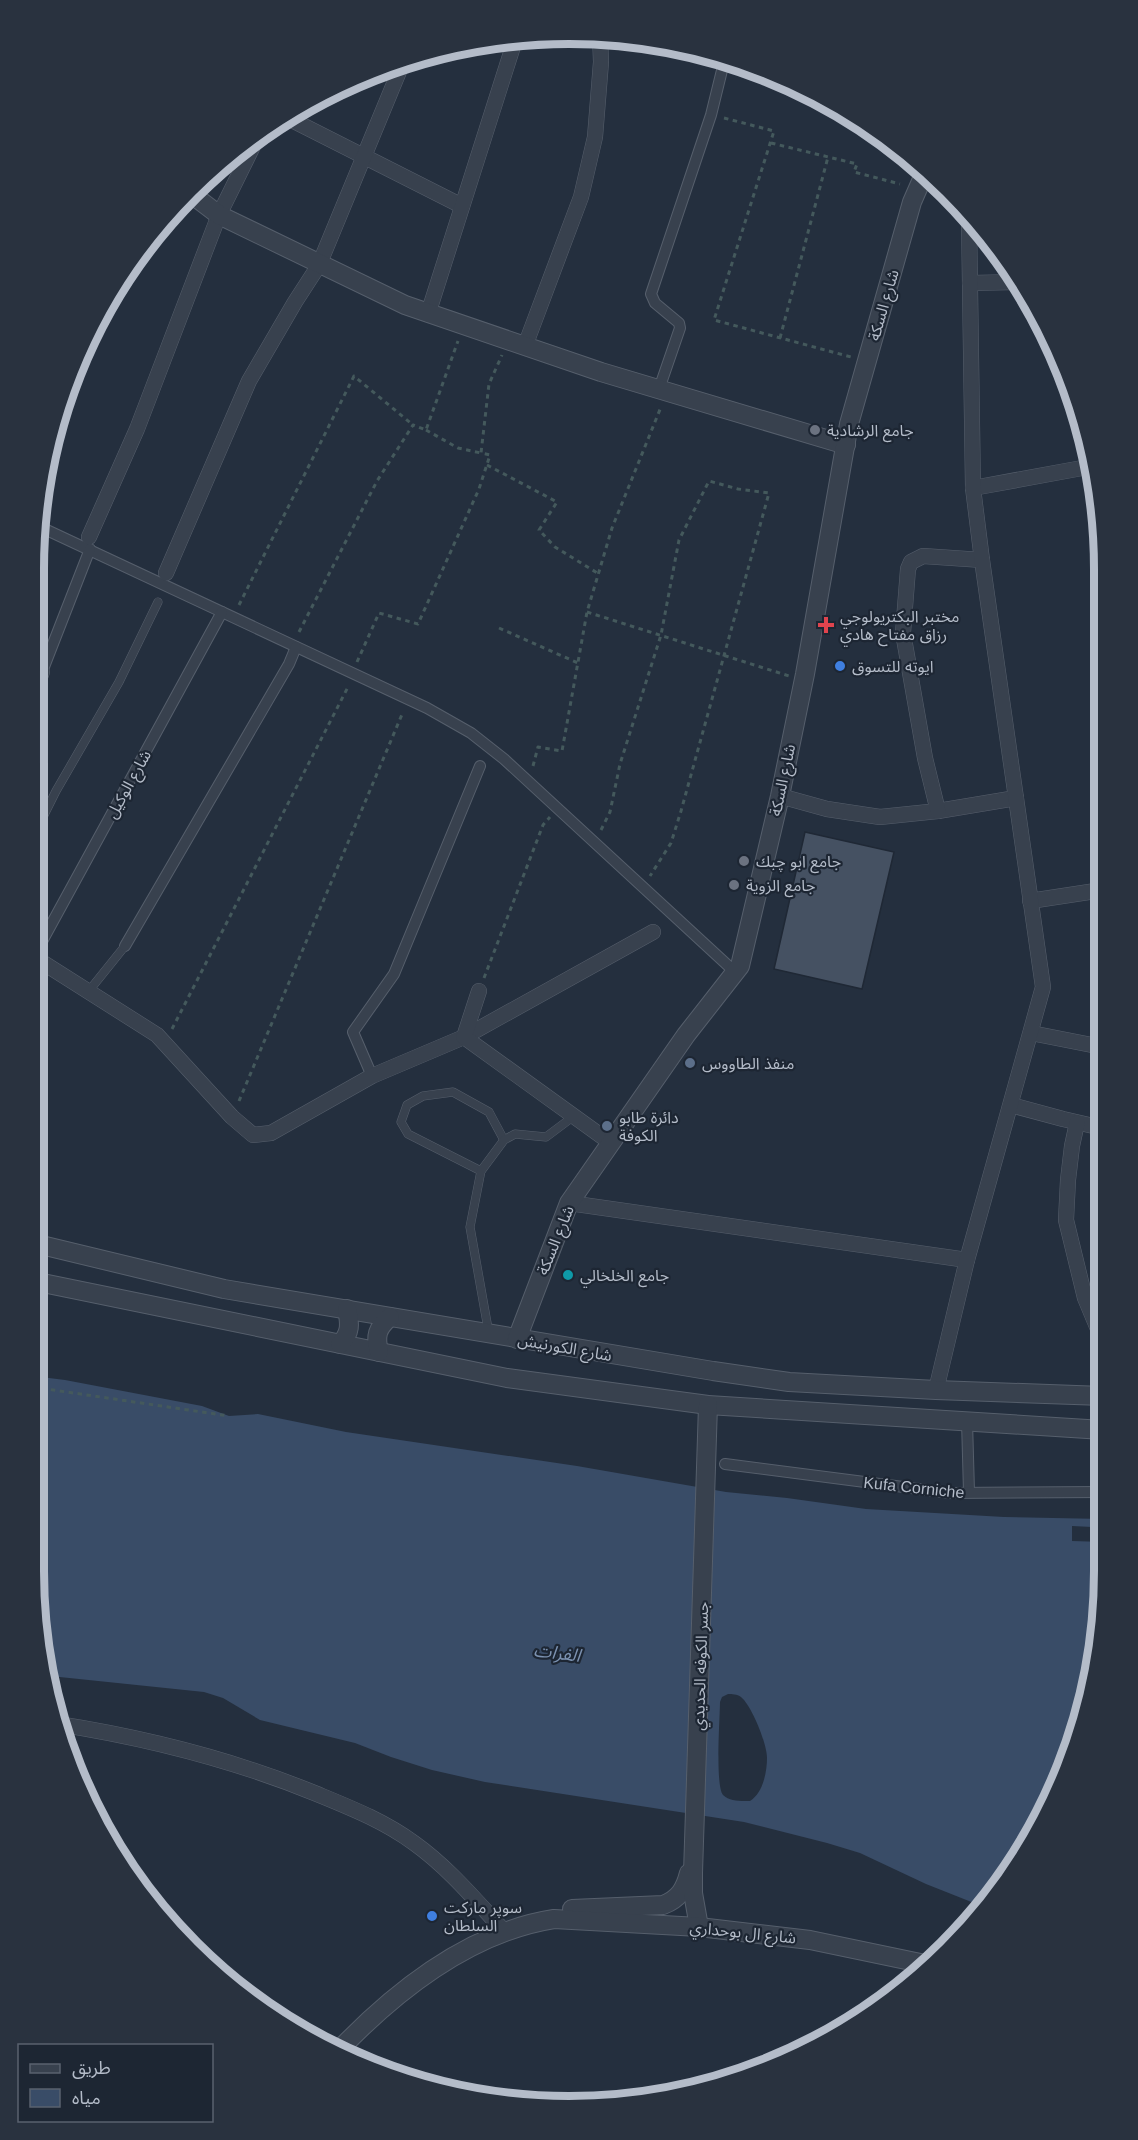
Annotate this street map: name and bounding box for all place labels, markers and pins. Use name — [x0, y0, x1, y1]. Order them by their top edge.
place label: جامع الرشادية — [827, 422, 914, 443]
marker: جامع الرشادية — [808, 423, 822, 437]
place label: مختبر البكتريولوجي رزاق مفتاح هادي — [840, 608, 960, 647]
marker: مختبر البكتريولوجي رزاق مفتاح هادي — [817, 616, 835, 634]
place label: ايوته للتسوق — [852, 658, 934, 676]
marker: ايوته للتسوق — [833, 659, 847, 673]
place label: جامع ابو چبك — [756, 853, 841, 874]
marker: جامع ابو چبك — [737, 854, 751, 868]
place label: جامع الزوية — [746, 877, 815, 898]
marker: جامع الزوية — [727, 878, 741, 892]
place label: منفذ الطاووس — [702, 1055, 794, 1073]
marker: منفذ الطاووس — [683, 1056, 697, 1070]
place label: دائرة طابو الكوفة — [619, 1109, 679, 1145]
marker: دائرة طابو الكوفة — [600, 1119, 614, 1133]
place label: جامع الخلخالي — [580, 1267, 669, 1288]
marker: جامع الخلخالي — [561, 1268, 575, 1282]
place label: سوپر ماركت السلطان — [444, 1899, 522, 1935]
marker: سوپر ماركت السلطان — [425, 1909, 439, 1923]

